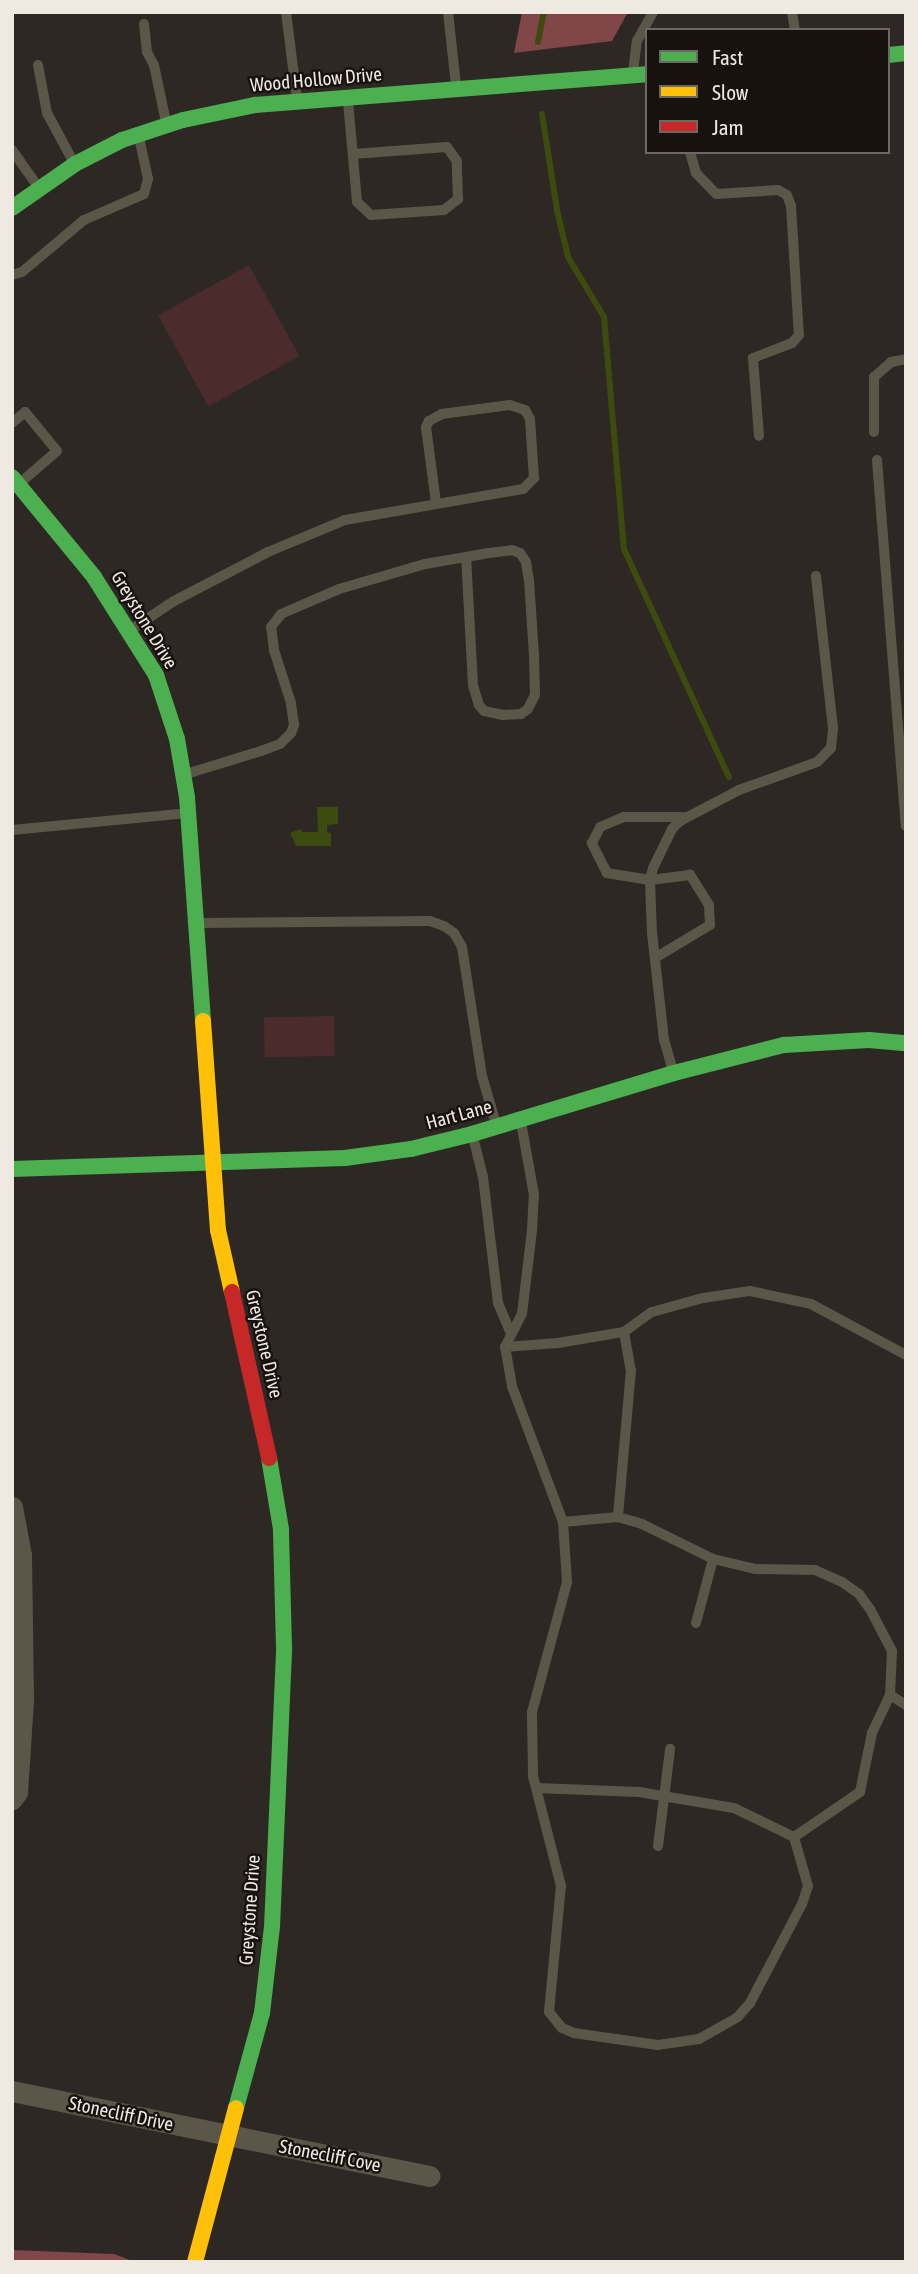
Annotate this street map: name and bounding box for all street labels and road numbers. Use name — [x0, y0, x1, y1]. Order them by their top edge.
street label: Wood Hollow Drive — [249, 63, 383, 97]
street label: Greystone Drive — [106, 567, 182, 673]
street label: Hart Lane — [424, 1095, 494, 1135]
street label: Greystone Drive — [240, 1288, 288, 1400]
street label: Greystone Drive — [235, 1854, 265, 1966]
street label: Stonecliff Drive — [67, 2092, 175, 2136]
street label: Stonecliff Cove — [277, 2135, 383, 2177]

